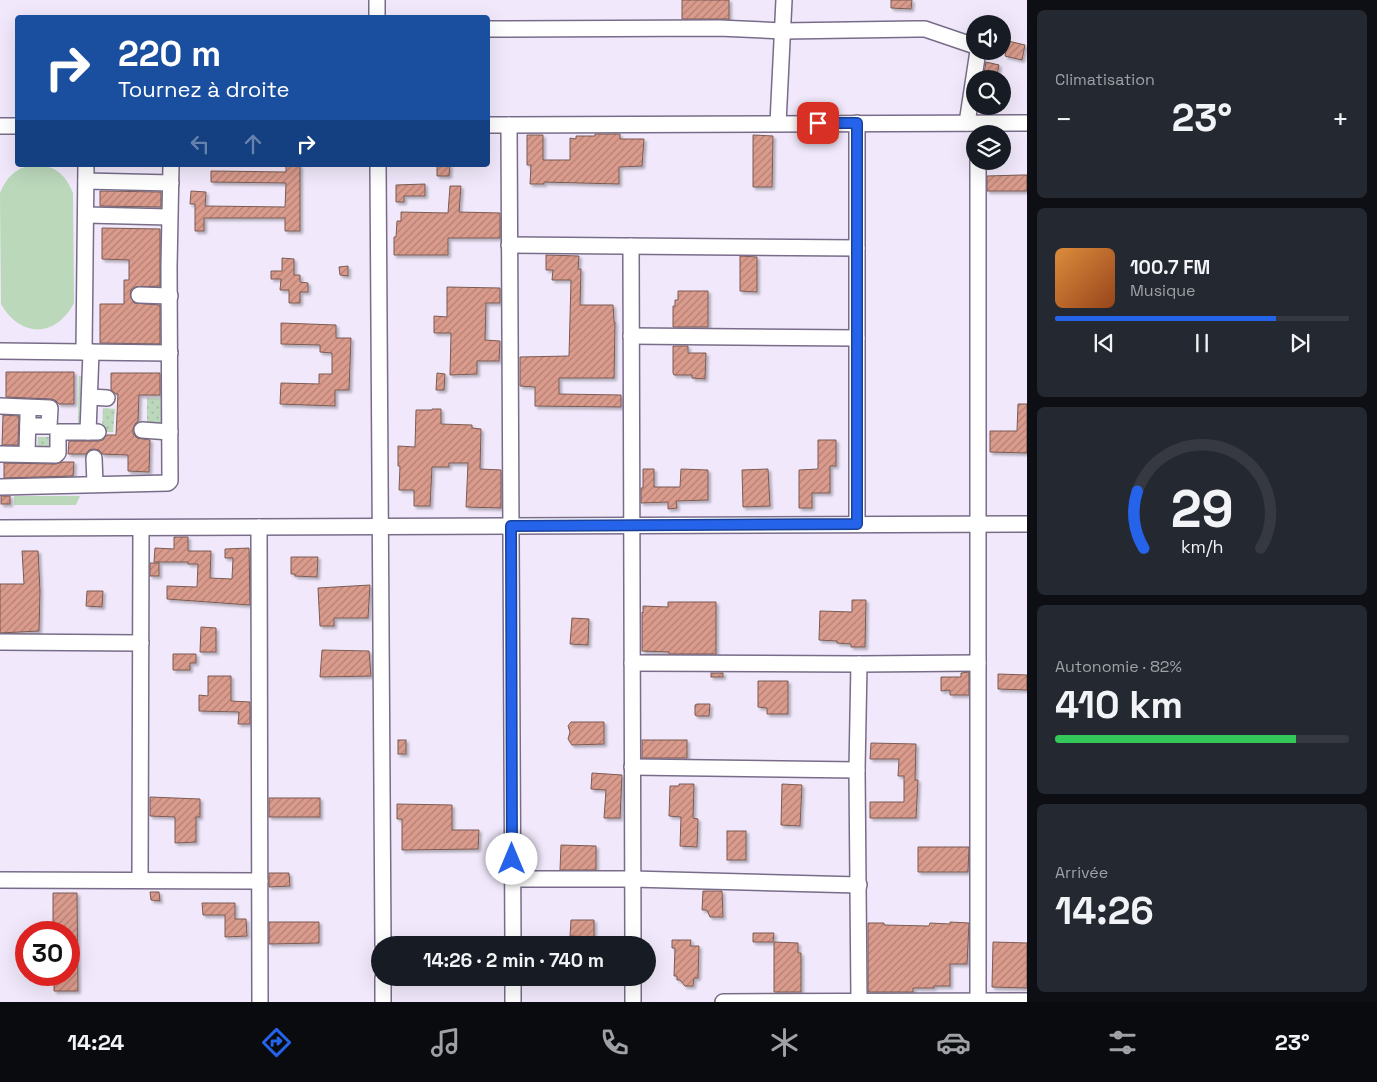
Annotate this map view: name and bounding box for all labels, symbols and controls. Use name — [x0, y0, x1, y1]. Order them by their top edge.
map controls — [966, 15, 1011, 170]
button: sound — [966, 15, 1011, 60]
text: 220 m — [118, 32, 221, 76]
icon: right — [35, 35, 100, 100]
text: Climatisation — [1055, 69, 1155, 90]
button: search — [966, 70, 1011, 115]
text: Tournez à droite — [118, 75, 289, 103]
text: 23° — [1172, 94, 1232, 142]
text: − — [1055, 101, 1072, 137]
text: + — [1332, 101, 1349, 137]
pin — [797, 102, 839, 144]
icon: arrive — [804, 109, 832, 137]
button: layers — [966, 125, 1011, 170]
icon: left — [186, 130, 214, 158]
icon: ahead — [239, 130, 267, 158]
icon: right — [292, 130, 320, 158]
text: 100.7 FM — [1130, 255, 1210, 280]
text: Musique — [1130, 280, 1196, 301]
icon: previous — [1090, 329, 1118, 357]
icon: pause — [1188, 329, 1216, 357]
icon: next — [1286, 329, 1314, 357]
text: 29 — [1171, 476, 1233, 542]
text: km/h — [1181, 535, 1223, 558]
text: Autonomie · 82% — [1055, 656, 1182, 677]
text: 410 km — [1055, 681, 1183, 729]
position arrow — [485, 832, 537, 884]
text: Arrivée — [1055, 862, 1108, 883]
text: 14:26 — [1055, 887, 1154, 935]
speed limit sign: 30 — [15, 921, 80, 986]
text: 14:26 · 2 min · 740 m — [423, 948, 604, 973]
icon: directions — [259, 1025, 294, 1060]
icon: music — [428, 1025, 463, 1060]
icon: phone — [597, 1025, 632, 1060]
icon: climate — [767, 1025, 802, 1060]
icon: car — [936, 1025, 971, 1060]
icon: filters — [1105, 1025, 1140, 1060]
text: 14:24 — [67, 1028, 124, 1056]
text: 23° — [1275, 1028, 1310, 1056]

